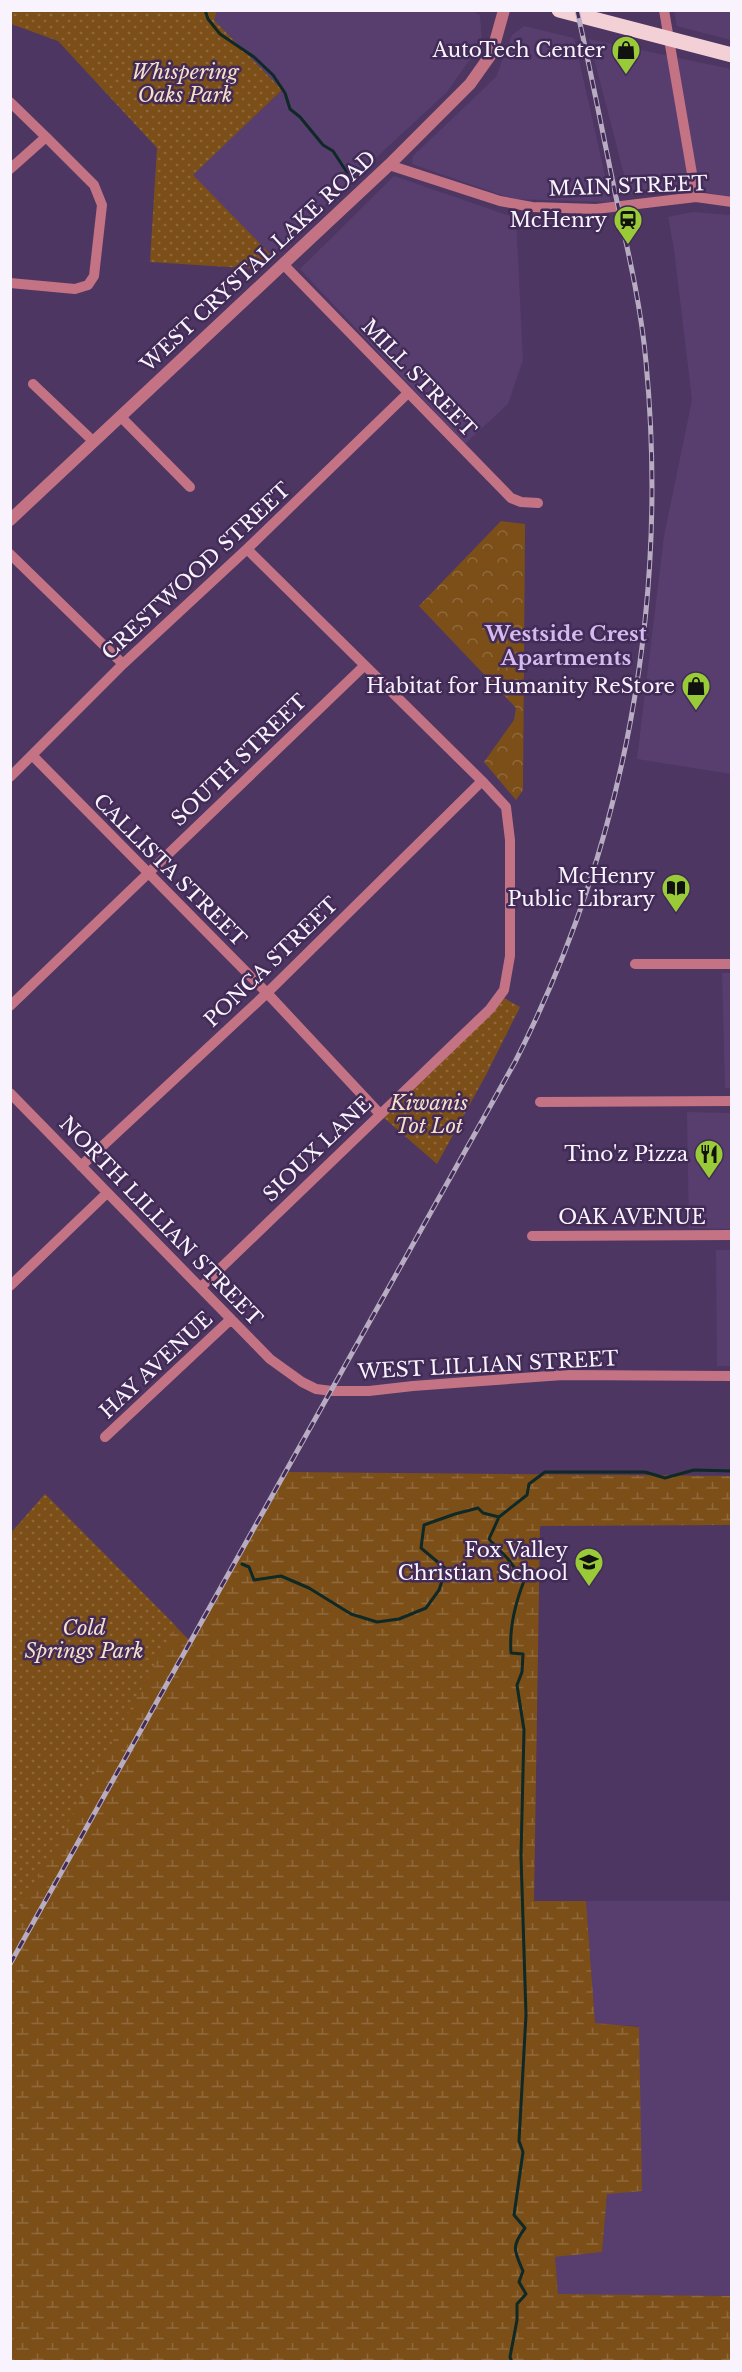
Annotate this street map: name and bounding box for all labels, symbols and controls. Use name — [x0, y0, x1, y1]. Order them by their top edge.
shop icon: AutoTech Center — [610, 34, 642, 76]
place label: AutoTech Center — [432, 38, 605, 62]
park label: Whispering Oaks Park — [131, 60, 240, 107]
street label: WEST CRYSTAL LAKE ROAD — [135, 146, 381, 377]
street label: MAIN STREET — [548, 171, 708, 201]
station icon: McHenry — [612, 204, 644, 246]
place label: McHenry — [509, 208, 607, 232]
street label: MILL STREET — [357, 314, 481, 442]
street label: CRESTWOOD STREET — [97, 477, 295, 665]
district label: Westside Crest Apartments — [484, 621, 647, 671]
shop icon: Habitat for Humanity ReStore — [680, 670, 712, 712]
place label: Habitat for Humanity ReStore — [366, 674, 675, 698]
street label: SOUTH STREET — [166, 689, 312, 831]
street label: CALLISTA STREET — [89, 789, 251, 951]
place label: McHenry Public Library — [508, 864, 655, 911]
library icon: McHenry Public Library — [660, 872, 692, 914]
street label: PONCA STREET — [199, 892, 343, 1032]
street label: SIOUX LANE — [258, 1091, 376, 1207]
park label: Kiwanis Tot Lot — [389, 1091, 468, 1138]
street label: NORTH LILLIAN STREET — [55, 1112, 267, 1330]
restaurant icon: Tino'z Pizza — [693, 1138, 725, 1180]
place label: Tino'z Pizza — [564, 1142, 689, 1166]
street label: OAK AVENUE — [558, 1205, 706, 1229]
street label: HAY AVENUE — [95, 1307, 217, 1423]
street label: WEST LILLIAN STREET — [356, 1346, 619, 1384]
place label: Fox Valley Christian School — [398, 1538, 568, 1585]
school or university icon: Fox Valley Christian School — [573, 1546, 605, 1588]
park label: Cold Springs Park — [24, 1616, 144, 1663]

